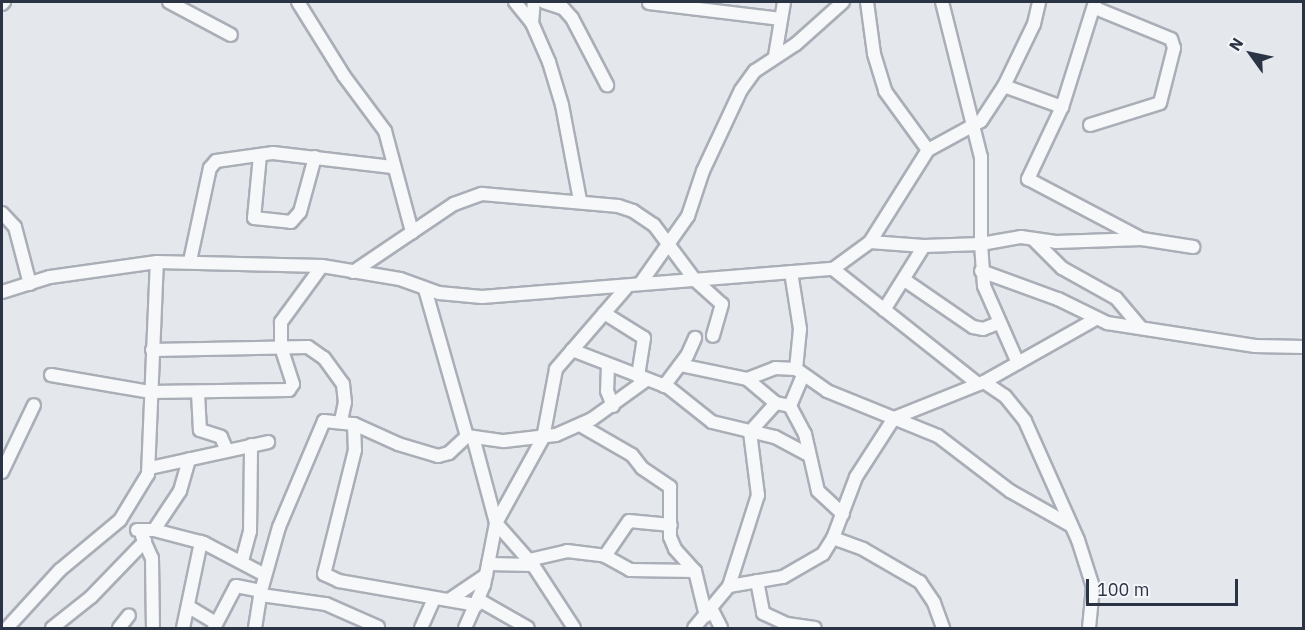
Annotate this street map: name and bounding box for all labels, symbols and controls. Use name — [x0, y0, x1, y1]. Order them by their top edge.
north arrow — [1221, 24, 1281, 84]
text: N — [1224, 34, 1247, 55]
scale bar — [1089, 567, 1240, 605]
text: 100 m — [1097, 578, 1149, 601]

